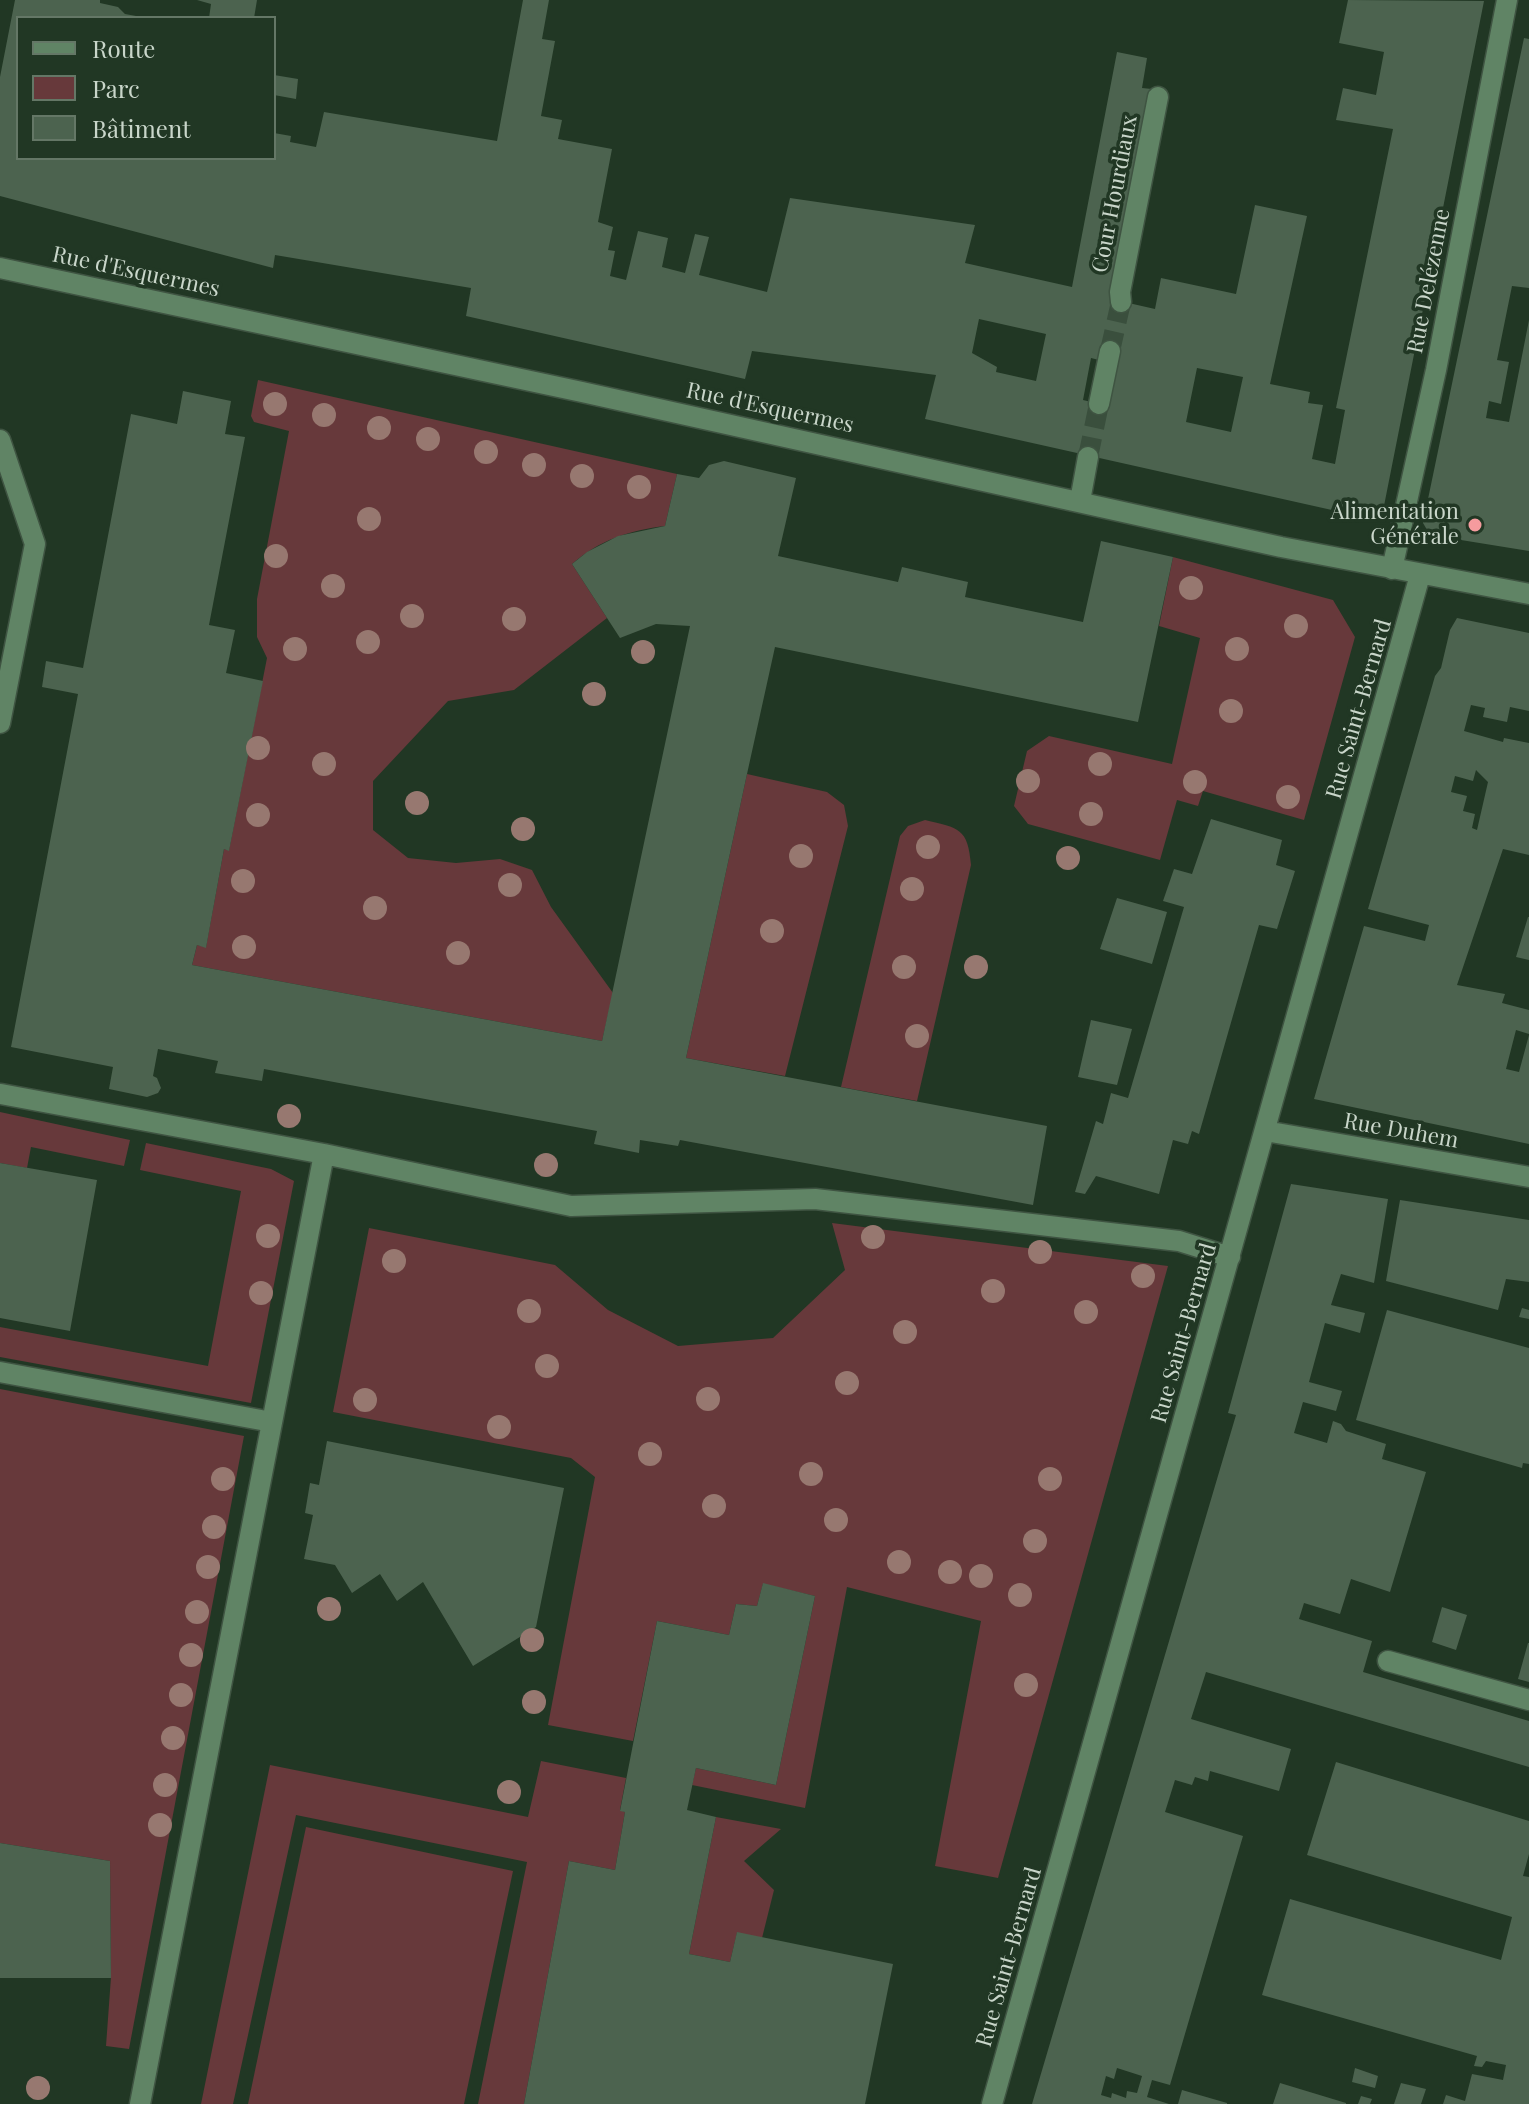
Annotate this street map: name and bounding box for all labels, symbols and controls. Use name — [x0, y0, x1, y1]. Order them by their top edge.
legend — [16, 16, 276, 160]
text: Route — [92, 32, 155, 64]
text: Parc — [92, 72, 140, 104]
text: Bâtiment — [92, 112, 191, 144]
street label: Cour Hourdiaux — [1087, 113, 1143, 275]
street label: Rue Delézenne — [1402, 206, 1456, 356]
street label: Rue d'Esquermes — [50, 241, 222, 303]
street label: Rue d'Esquermes — [684, 377, 856, 439]
place label: Alimentation Générale — [1330, 499, 1459, 550]
marker: Alimentation Générale — [1466, 516, 1484, 534]
street label: Rue Saint-Bernard — [1321, 616, 1397, 802]
street label: Rue Duhem — [1342, 1108, 1460, 1154]
street label: Rue Saint-Bernard — [1146, 1240, 1222, 1426]
street label: Rue Saint-Bernard — [971, 1864, 1047, 2050]

